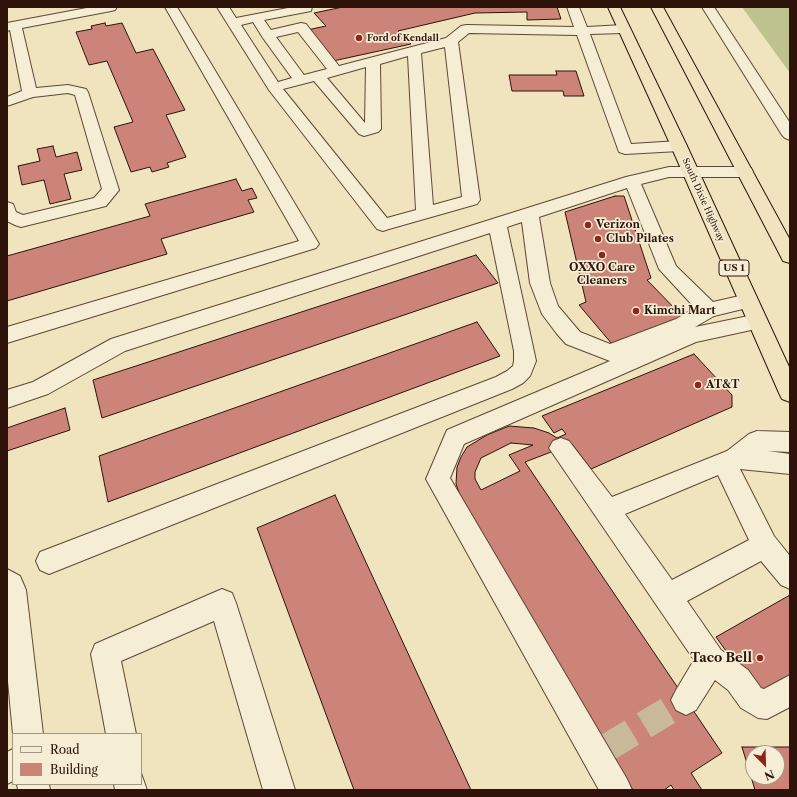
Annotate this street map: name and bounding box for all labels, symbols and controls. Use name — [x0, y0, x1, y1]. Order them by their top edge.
marker: Ford of Kendall — [354, 33, 364, 43]
place label: Ford of Kendall — [367, 33, 439, 43]
street label: South Dixie Highway — [680, 156, 726, 244]
place label: Verizon — [596, 218, 640, 232]
marker: Verizon — [583, 220, 593, 230]
place label: Club Pilates — [606, 232, 674, 246]
marker: Club Pilates — [593, 234, 603, 244]
marker: OXXO Care Cleaners — [597, 250, 607, 260]
road number: US 1 — [719, 260, 749, 276]
place label: OXXO Care Cleaners — [569, 261, 635, 287]
place label: Kimchi Mart — [644, 304, 716, 318]
marker: Kimchi Mart — [631, 306, 641, 316]
place label: AT&T — [706, 378, 739, 392]
marker: AT&T — [693, 380, 703, 390]
place label: Taco Bell — [690, 650, 752, 666]
marker: Taco Bell — [755, 653, 765, 663]
legend — [12, 733, 142, 785]
text: Road — [50, 742, 80, 757]
north arrow — [745, 745, 785, 785]
text: Building — [50, 762, 98, 777]
text: N — [762, 767, 776, 783]

